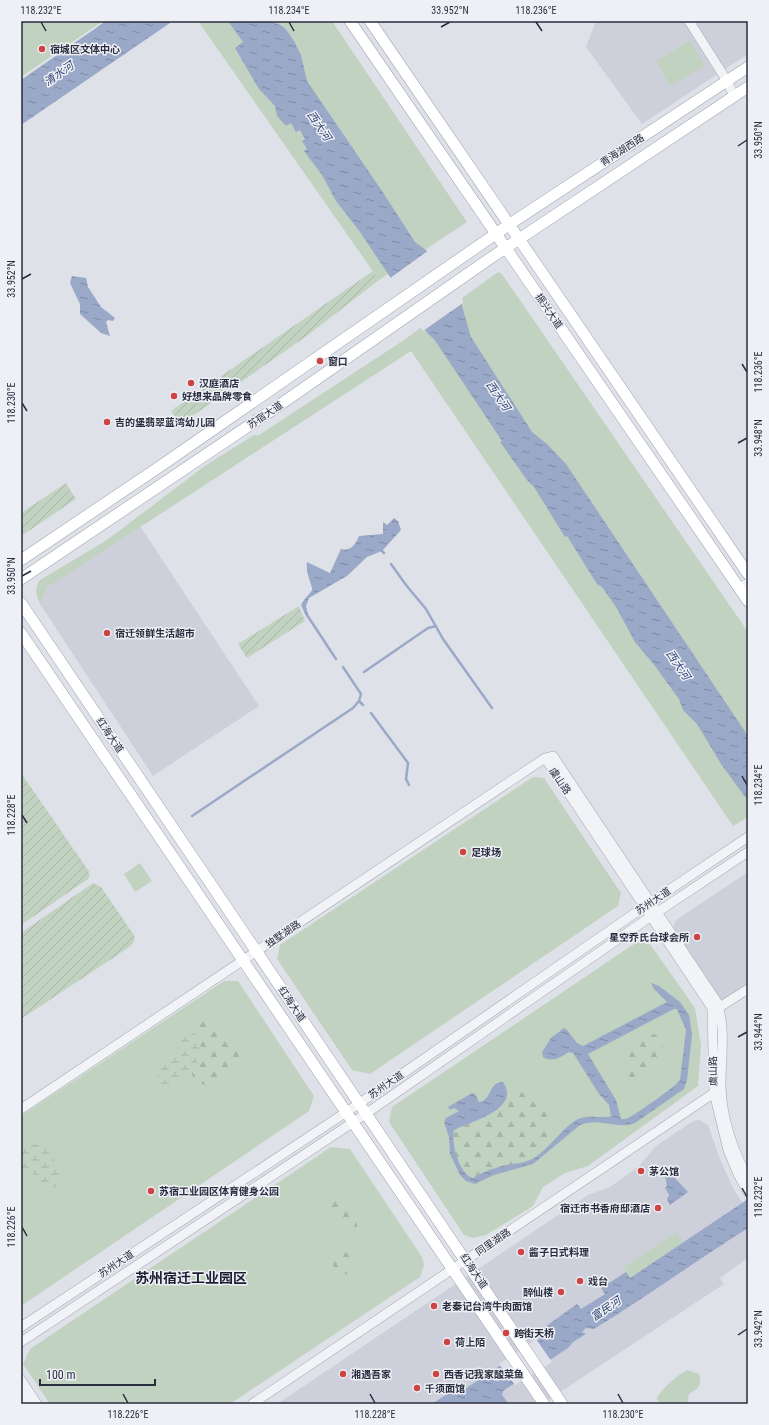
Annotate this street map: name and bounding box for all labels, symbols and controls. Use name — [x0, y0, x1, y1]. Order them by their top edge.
text: 118.232°E — [21, 5, 62, 16]
text: 118.234°E — [269, 5, 310, 16]
text: 33.952°N — [431, 5, 469, 16]
text: 118.236°E — [516, 5, 557, 16]
place label: 宿城区文体中心 — [50, 43, 120, 55]
marker: 宿城区文体中心 — [37, 44, 47, 54]
water label: 清水河 — [42, 58, 78, 89]
water label: 西大河 — [304, 109, 335, 145]
text: 33.950°N — [753, 121, 764, 159]
street label: 青海湖西路 — [598, 132, 646, 168]
text: 33.952°N — [6, 260, 17, 298]
street label: 振兴大道 — [533, 291, 565, 331]
text: 118.236°E — [753, 351, 764, 392]
marker: 窗口 — [315, 356, 325, 366]
place label: 窗口 — [328, 356, 348, 367]
marker: 汉庭酒店 — [186, 378, 196, 388]
place label: 汉庭酒店 — [199, 378, 239, 389]
water label: 西大河 — [483, 379, 514, 415]
text: 118.230°E — [6, 382, 17, 423]
marker: 好想来品牌零食 — [169, 391, 179, 401]
place label: 好想来品牌零食 — [182, 391, 252, 402]
street label: 苏宿大道 — [245, 399, 285, 431]
place label: 吉的堡翡翠蓝湾幼儿园 — [115, 416, 215, 428]
marker: 吉的堡翡翠蓝湾幼儿园 — [102, 417, 112, 427]
text: 33.948°N — [753, 419, 764, 457]
text: 33.950°N — [6, 557, 17, 595]
marker: 宿迁领鲜生活超市 — [102, 628, 112, 638]
place label: 宿迁领鲜生活超市 — [115, 628, 195, 639]
water label: 西大河 — [663, 648, 694, 684]
street label: 红海大道 — [94, 715, 126, 755]
text: 118.234°E — [753, 764, 764, 805]
street label: 虞山路 — [547, 765, 573, 797]
text: 118.228°E — [6, 794, 17, 835]
marker: 足球场 — [458, 847, 468, 857]
place label: 足球场 — [471, 847, 501, 858]
street label: 苏州大道 — [633, 885, 673, 917]
street label: 独墅湖路 — [263, 918, 303, 950]
place label: 星空乔氏台球会所 — [609, 932, 689, 943]
marker: 星空乔氏台球会所 — [692, 932, 702, 942]
street label: 红海大道 — [276, 984, 308, 1024]
text: 33.944°N — [753, 1013, 764, 1051]
street label: 虞山路 — [707, 1056, 719, 1086]
street label: 苏州大道 — [366, 1069, 406, 1101]
marker: 茅公馆 — [636, 1166, 646, 1176]
place label: 茅公馆 — [649, 1166, 679, 1177]
text: 118.232°E — [753, 1176, 764, 1217]
marker: 苏宿工业园区体育健身公园 — [146, 1186, 156, 1196]
place label: 苏宿工业园区体育健身公园 — [159, 1186, 279, 1197]
place label: 宿迁市书香府邸酒店 — [560, 1203, 650, 1214]
marker: 宿迁市书香府邸酒店 — [653, 1203, 663, 1213]
text: 118.226°E — [6, 1206, 17, 1247]
street label: 同里湖路 — [473, 1226, 513, 1258]
place label: 酱子日式料理 — [529, 1246, 589, 1258]
marker: 酱子日式料理 — [516, 1247, 526, 1257]
street label: 苏州大道 — [96, 1248, 136, 1280]
street label: 红海大道 — [458, 1251, 490, 1291]
district label: 苏州宿迁工业园区 — [135, 1270, 247, 1286]
place label: 戏台 — [588, 1275, 608, 1287]
marker: 戏台 — [575, 1276, 585, 1286]
place label: 醉仙楼 — [523, 1286, 553, 1298]
marker: 醉仙楼 — [556, 1287, 566, 1297]
water label: 富民河 — [589, 1293, 625, 1324]
marker: 老秦记台湾牛肉面馆 — [429, 1301, 439, 1311]
place label: 老秦记台湾牛肉面馆 — [442, 1301, 532, 1312]
text: 33.942°N — [753, 1310, 764, 1348]
marker: 跨街天桥 — [501, 1328, 511, 1338]
place label: 跨街天桥 — [514, 1328, 554, 1339]
marker: 荷上陌 — [442, 1337, 452, 1347]
place label: 荷上陌 — [455, 1337, 485, 1348]
scale bar — [40, 1361, 155, 1387]
text: 100 m — [46, 1368, 76, 1382]
marker: 湘遇吾家 — [338, 1369, 348, 1379]
place label: 湘遇吾家 — [351, 1369, 391, 1380]
marker: 西香记我家酸菜鱼 — [431, 1369, 441, 1379]
place label: 西香记我家酸菜鱼 — [444, 1369, 524, 1380]
marker: 千须面馆 — [412, 1383, 422, 1393]
place label: 千须面馆 — [425, 1383, 465, 1394]
text: 118.226°E — [108, 1409, 149, 1420]
text: 118.228°E — [355, 1409, 396, 1420]
text: 118.230°E — [603, 1409, 644, 1420]

